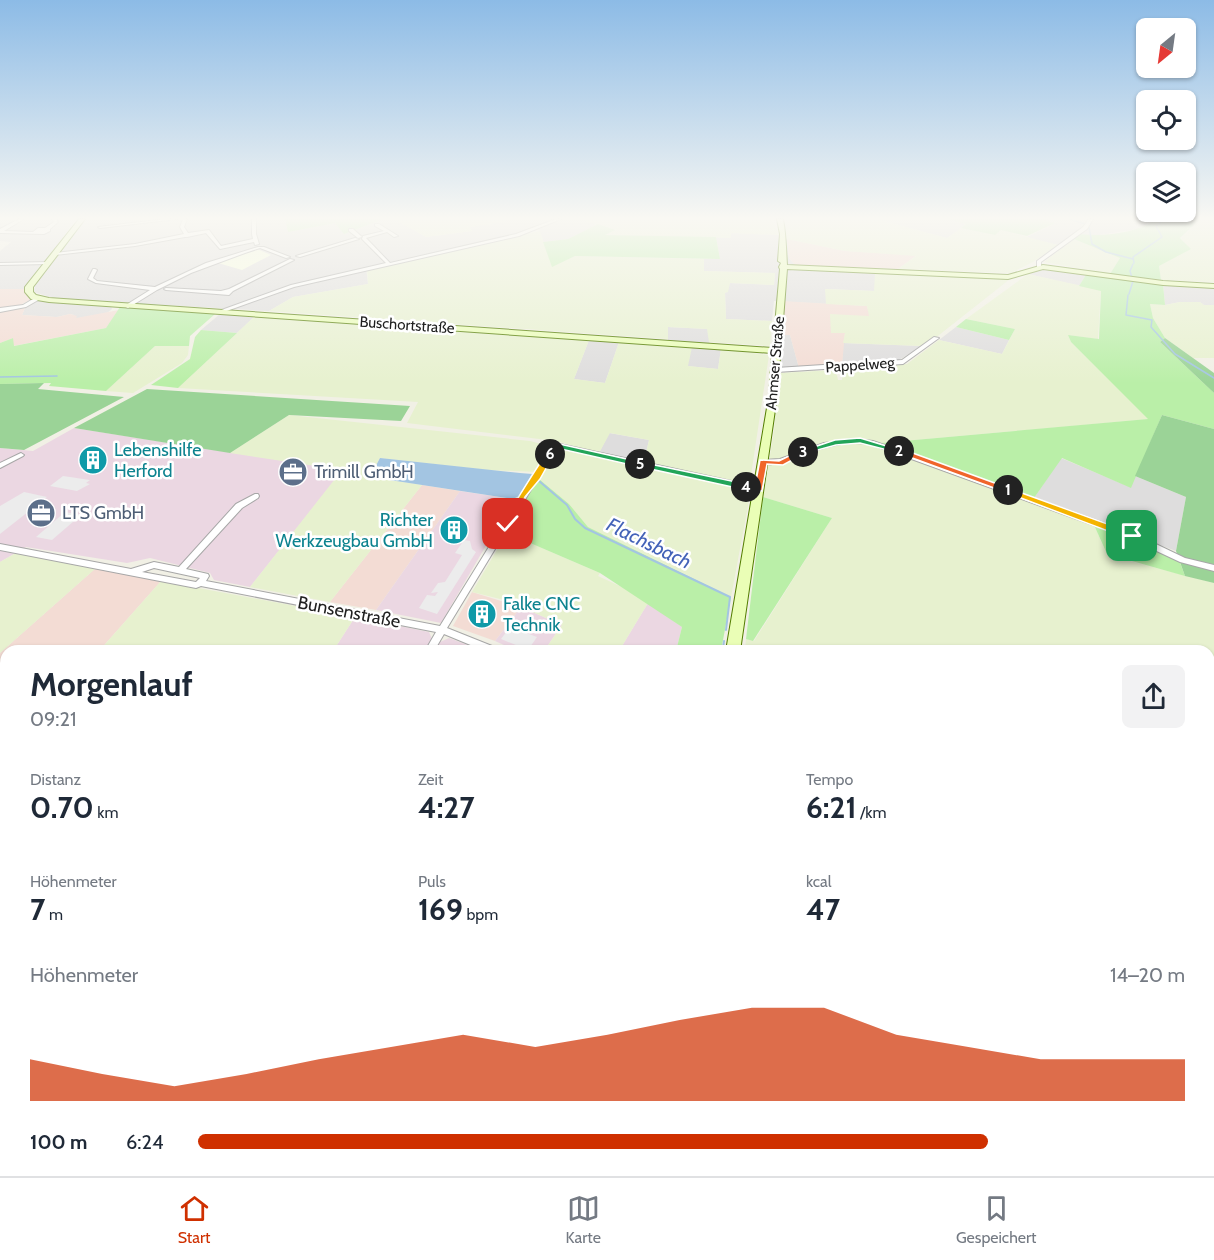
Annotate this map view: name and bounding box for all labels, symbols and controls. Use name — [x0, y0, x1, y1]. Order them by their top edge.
north arrow — [1136, 18, 1196, 78]
map controls — [1136, 18, 1196, 222]
button: locate — [1136, 90, 1196, 150]
button: layers — [1136, 162, 1196, 222]
street label: Buschortstraße — [359, 313, 455, 337]
street label: Ahmser Straße — [762, 315, 788, 411]
street label: Pappelweg — [825, 354, 896, 376]
pin: 2 — [884, 436, 914, 466]
pin: 3 — [788, 437, 818, 467]
place label: Lebenshilfe Herford — [114, 439, 202, 482]
pin: 6 — [535, 439, 565, 469]
text: 2 — [895, 441, 903, 460]
text: 3 — [799, 442, 807, 461]
building icon: Lebenshilfe Herford — [77, 444, 109, 476]
text: 6 — [546, 444, 555, 463]
pin: 5 — [625, 449, 655, 479]
text: 5 — [636, 454, 644, 473]
office icon: Trimill GmbH — [277, 456, 309, 488]
place label: Trimill GmbH — [314, 461, 414, 483]
pin: 4 — [731, 472, 761, 502]
pin: 1 — [993, 475, 1023, 505]
text: 4 — [741, 477, 751, 496]
text: 1 — [1005, 480, 1011, 499]
office icon: LTS GmbH — [25, 497, 57, 529]
pin — [482, 498, 533, 549]
place label: LTS GmbH — [62, 502, 144, 524]
icon: check — [491, 507, 524, 540]
place label: Richter Werkzeugbau GmbH — [276, 509, 433, 552]
pin — [1106, 510, 1157, 561]
water label: Flachsbach — [603, 512, 695, 574]
building icon: Richter Werkzeugbau GmbH — [438, 514, 470, 546]
icon: arrive — [1115, 519, 1148, 552]
street label: Bunsenstraße — [296, 591, 402, 633]
place label: Falke CNC Technik — [503, 593, 580, 636]
building icon: Falke CNC Technik — [466, 598, 498, 630]
text: Morgenlauf — [30, 664, 193, 704]
button: share — [1122, 665, 1185, 728]
text: 09:21 — [30, 707, 76, 731]
text: Distanz — [30, 770, 81, 789]
text: Zeit — [418, 770, 443, 789]
text: Tempo — [806, 770, 853, 789]
text: 0.70 — [30, 789, 94, 826]
text: 4:27 — [418, 789, 474, 826]
text: 6:21 — [806, 789, 856, 826]
text: km — [94, 803, 119, 822]
text: /km — [856, 803, 886, 822]
text: Höhenmeter — [30, 872, 116, 891]
text: Puls — [418, 872, 446, 891]
text: kcal — [806, 872, 832, 891]
text: 7 — [30, 891, 45, 928]
text: 169 — [418, 891, 463, 928]
text: 47 — [806, 891, 840, 928]
text: m — [45, 905, 63, 924]
text: bpm — [463, 905, 498, 924]
text: Höhenmeter — [30, 963, 138, 987]
text: 14–20 m — [1110, 963, 1185, 987]
text: 100 m — [30, 1130, 88, 1154]
text: 6:24 — [126, 1130, 164, 1154]
tab: Start — [178, 1192, 211, 1247]
tab: Karte — [566, 1192, 601, 1247]
tab: Gespeichert — [956, 1192, 1036, 1247]

